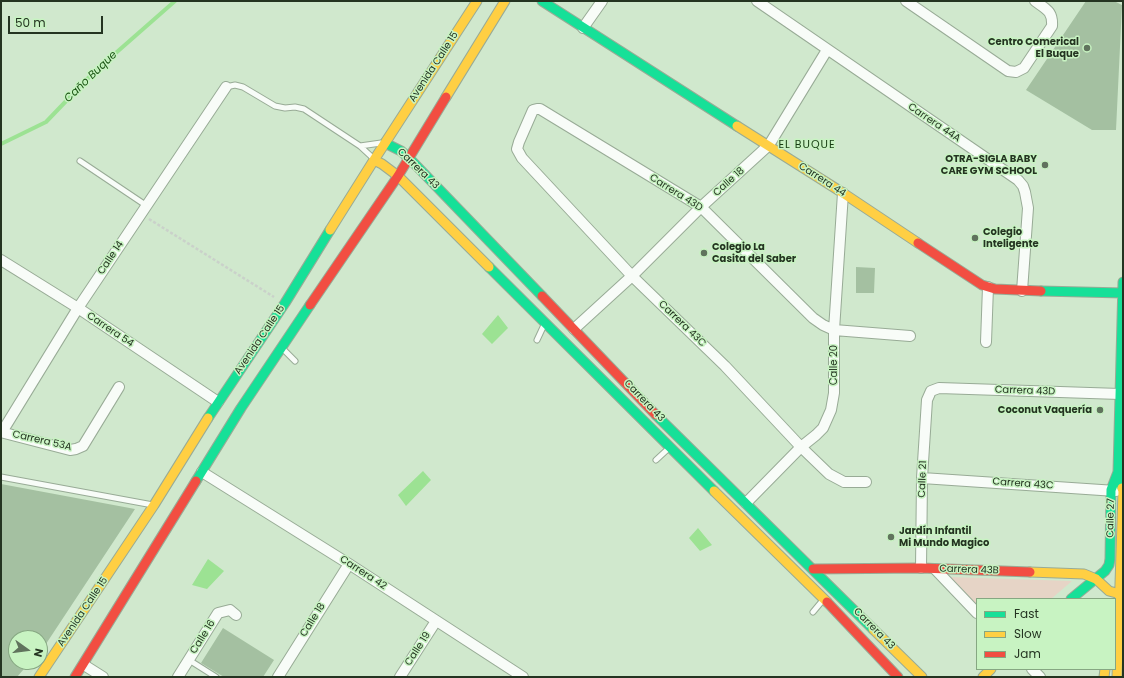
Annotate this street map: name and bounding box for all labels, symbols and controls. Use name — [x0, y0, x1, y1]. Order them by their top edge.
scale bar — [10, 8, 105, 34]
text: 50 m — [15, 14, 46, 31]
street label: Avenida Calle 15 — [407, 30, 461, 104]
place label: Centro Comerical El Buque — [988, 36, 1079, 60]
marker: Centro Comerical El Buque — [1082, 43, 1092, 53]
water label: Caño Buque — [62, 49, 120, 105]
street label: Carrera 44A — [906, 101, 962, 145]
district label: EL BUQUE — [778, 138, 836, 152]
street label: Carrera 43 — [395, 146, 441, 192]
place label: OTRA-SIGLA BABY CARE GYM SCHOOL — [941, 153, 1037, 176]
street label: Carrera 44 — [796, 160, 848, 200]
marker: OTRA-SIGLA BABY CARE GYM SCHOOL — [1040, 160, 1050, 170]
street label: Calle 18 — [711, 165, 747, 199]
street label: Carrera 43D — [647, 172, 705, 214]
place label: Colegio Inteligente — [983, 226, 1039, 250]
marker: Colegio Inteligente — [970, 233, 980, 243]
street label: Calle 14 — [95, 239, 127, 277]
place label: Colegio La Casita del Saber — [712, 241, 796, 264]
marker: Colegio La Casita del Saber — [699, 248, 709, 258]
street label: Carrera 43C — [656, 298, 708, 350]
street label: Avenida Calle 15 — [232, 303, 288, 377]
street label: Carrera 54 — [84, 310, 136, 350]
street label: Calle 20 — [828, 345, 840, 385]
street label: Carrera 43 — [621, 378, 667, 424]
street label: Carrera 43D — [995, 384, 1055, 398]
place label: Coconut Vaquería — [998, 404, 1092, 416]
marker: Coconut Vaquería — [1095, 405, 1105, 415]
street label: Carrera 53A — [11, 428, 73, 454]
street label: Calle 21 — [916, 460, 930, 498]
street label: Carrera 43C — [992, 476, 1054, 492]
street label: Calle 27 — [1105, 498, 1117, 538]
place label: Jardín Infantil Mi Mundo Magico — [899, 525, 989, 548]
marker: Jardín Infantil Mi Mundo Magico — [886, 532, 896, 542]
street label: Carrera 42 — [337, 553, 389, 593]
street label: Carrera 43B — [939, 563, 999, 577]
street label: Avenida Calle 15 — [55, 575, 111, 649]
legend — [976, 598, 1116, 670]
street label: Calle 18 — [298, 601, 328, 639]
text: Fast — [1014, 605, 1039, 622]
street label: Carrera 43 — [851, 606, 897, 652]
street label: Calle 16 — [188, 618, 218, 656]
text: Slow — [1014, 625, 1042, 642]
north arrow — [8, 630, 48, 670]
street label: Calle 19 — [403, 630, 433, 668]
text: Jam — [1014, 645, 1041, 662]
text: N — [30, 647, 47, 659]

